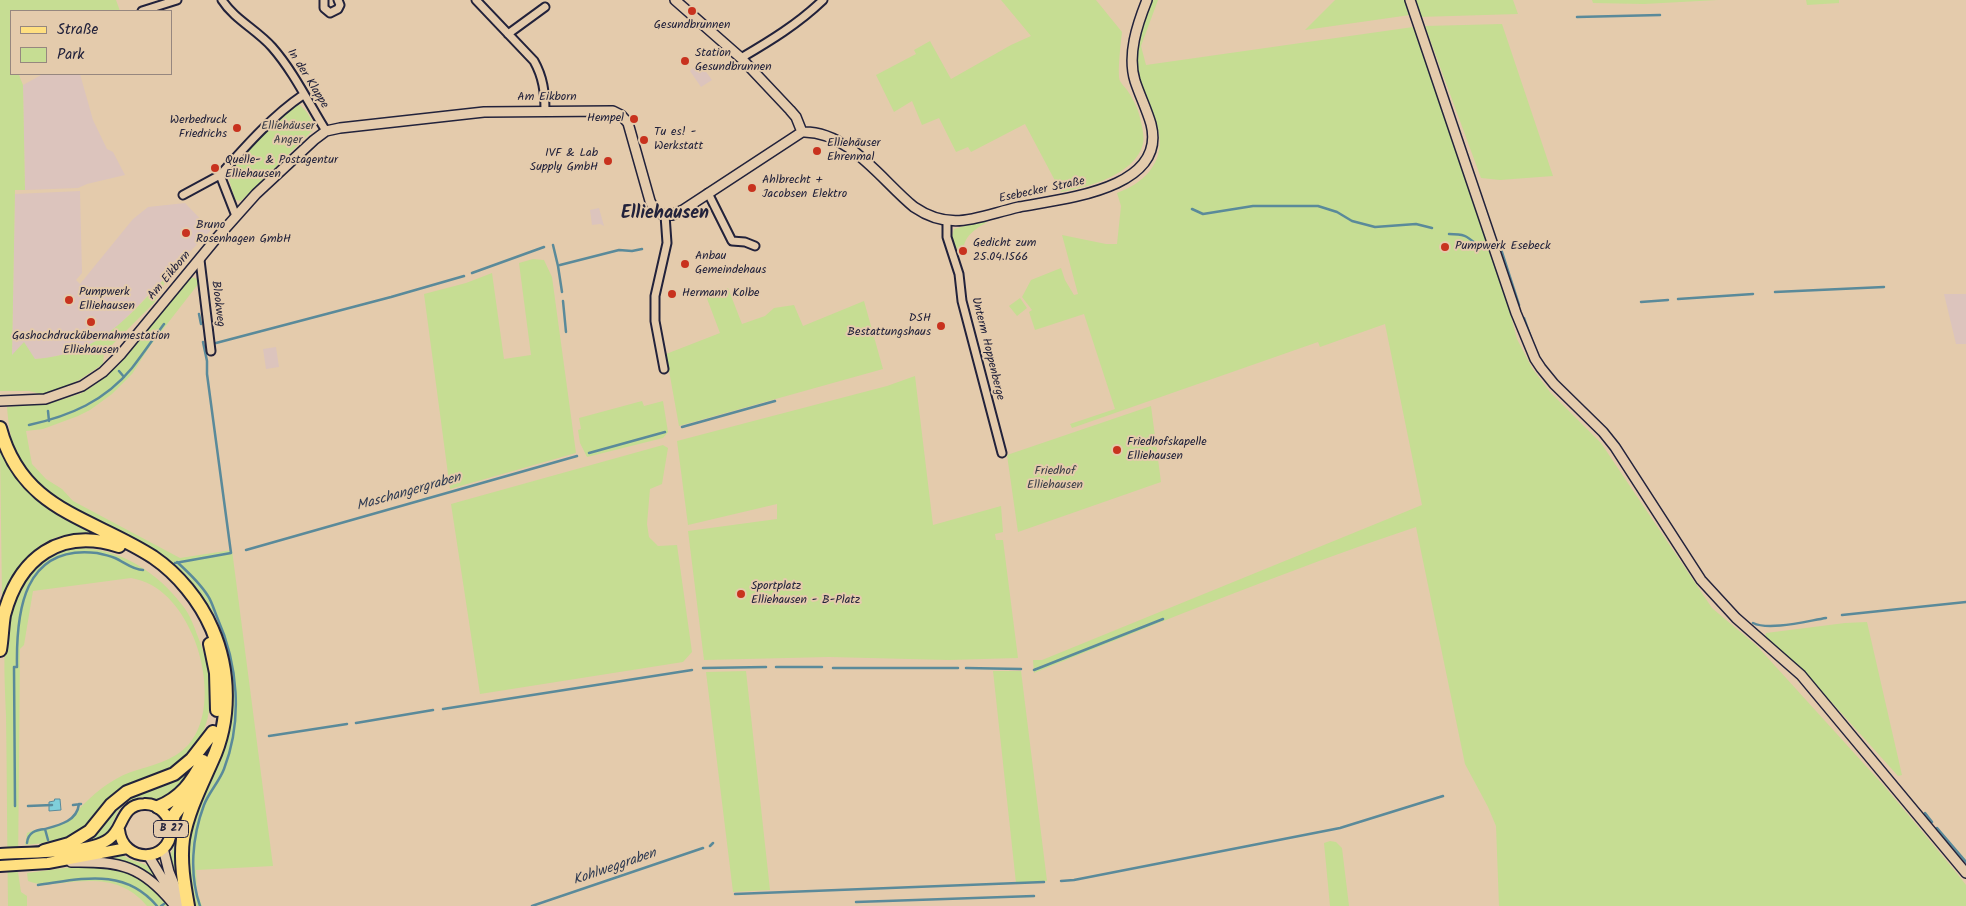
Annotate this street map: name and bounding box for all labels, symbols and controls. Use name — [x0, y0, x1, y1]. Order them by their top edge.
marker: Gesundbrunnen — [686, 5, 698, 17]
legend — [10, 10, 172, 75]
text: Straße — [57, 18, 98, 42]
place label: Gesundbrunnen — [654, 19, 730, 33]
text: Park — [57, 43, 84, 67]
street label: In der Klappe — [283, 47, 331, 111]
place label: Station Gesundbrunnen — [695, 47, 772, 75]
marker: Station Gesundbrunnen — [679, 55, 691, 67]
street label: Am Eikborn — [517, 91, 577, 105]
place label: Hempel — [587, 112, 624, 126]
marker: Hempel — [628, 113, 640, 125]
place label: Werbedruck Friedrichs — [170, 114, 227, 142]
park label: Elliehäuser Anger — [261, 120, 315, 148]
marker: Werbedruck Friedrichs — [231, 122, 243, 134]
place label: Tu es! - Werkstatt — [654, 126, 703, 154]
marker: Tu es! - Werkstatt — [638, 134, 650, 146]
place label: Elliehäuser Ehrenmal — [827, 137, 881, 165]
marker: Elliehäuser Ehrenmal — [811, 145, 823, 157]
place label: IVF & Lab Supply GmbH — [530, 147, 598, 175]
place label: Quelle- & Postagentur Elliehausen — [225, 154, 338, 182]
marker: IVF & Lab Supply GmbH — [602, 155, 614, 167]
marker: Quelle- & Postagentur Elliehausen — [209, 162, 221, 174]
place label: Ahlbrecht + Jacobsen Elektro — [762, 174, 847, 202]
street label: Esebecker Straße — [998, 175, 1086, 207]
marker: Ahlbrecht + Jacobsen Elektro — [746, 182, 758, 194]
district label: Elliehausen — [621, 204, 709, 226]
place label: Bruno Rosenhagen GmbH — [196, 219, 291, 247]
marker: Bruno Rosenhagen GmbH — [180, 227, 192, 239]
place label: Gedicht zum 25.04.1566 — [973, 237, 1036, 265]
place label: Pumpwerk Esebeck — [1455, 240, 1551, 254]
marker: Pumpwerk Esebeck — [1439, 241, 1451, 253]
marker: Gedicht zum 25.04.1566 — [957, 245, 969, 257]
street label: Am Eikborn — [145, 249, 195, 303]
place label: Anbau Gemeindehaus — [695, 250, 766, 278]
marker: Anbau Gemeindehaus — [679, 258, 691, 270]
street label: Blookweg — [207, 280, 227, 328]
place label: Pumpwerk Elliehausen — [79, 286, 135, 314]
place label: Hermann Kolbe — [682, 287, 759, 301]
marker: Hermann Kolbe — [666, 288, 678, 300]
marker: Pumpwerk Elliehausen — [63, 294, 75, 306]
street label: Unterm Hoppenberge — [967, 296, 1007, 402]
place label: DSH Bestattungshaus — [847, 312, 931, 340]
marker: Gashochdruckübernahmestation Elliehausen — [85, 316, 97, 328]
marker: DSH Bestattungshaus — [935, 320, 947, 332]
place label: Gashochdruckübernahmestation Elliehausen — [12, 330, 170, 358]
place label: Friedhofskapelle Elliehausen — [1127, 436, 1207, 464]
marker: Friedhofskapelle Elliehausen — [1111, 444, 1123, 456]
park label: Friedhof Elliehausen — [1027, 465, 1083, 493]
water label: Maschangergraben — [355, 470, 463, 516]
place label: Sportplatz Elliehausen - B-Platz — [751, 580, 860, 608]
marker: Sportplatz Elliehausen - B-Platz — [735, 588, 747, 600]
road number: B 27 — [154, 821, 188, 838]
water label: Kohlweggraben — [571, 846, 659, 890]

